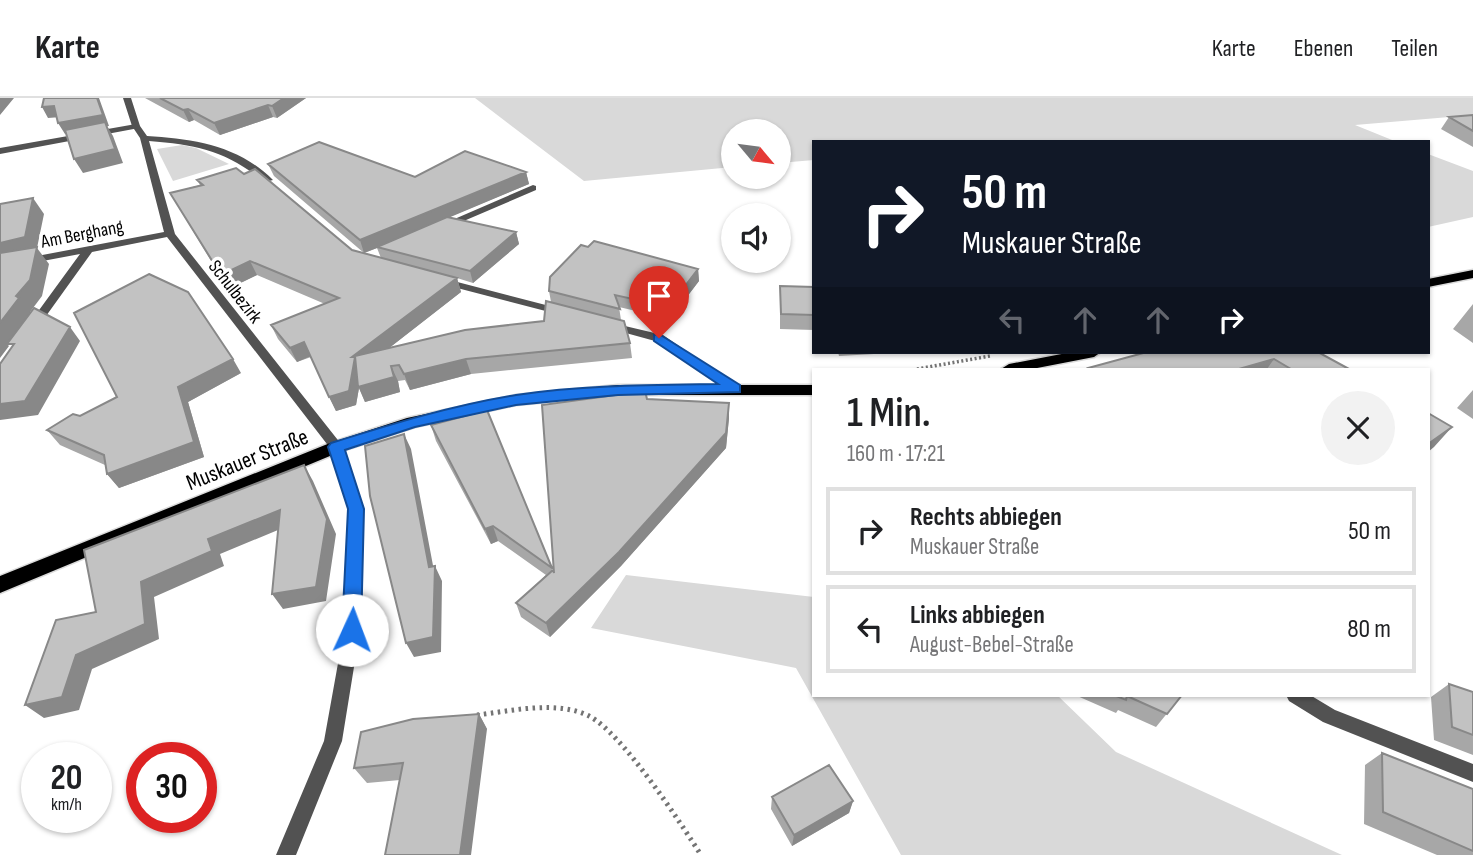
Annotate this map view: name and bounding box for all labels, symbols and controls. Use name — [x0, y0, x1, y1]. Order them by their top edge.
text: Karte — [35, 28, 100, 68]
text: Karte — [1212, 34, 1256, 63]
text: Ebenen — [1294, 34, 1353, 63]
text: Teilen — [1391, 34, 1438, 63]
north arrow — [721, 119, 791, 189]
map controls — [721, 119, 791, 273]
text: 50 m — [962, 164, 1047, 223]
icon: right — [847, 168, 938, 259]
button: sound — [721, 203, 791, 273]
street label: Am Berghang — [38, 215, 126, 254]
text: Muskauer Straße — [962, 224, 1142, 263]
street label: Schulbezirk — [203, 256, 267, 329]
pin — [629, 266, 689, 338]
icon: arrive — [640, 277, 678, 315]
icon: left — [993, 301, 1031, 339]
icon: ahead — [1066, 301, 1104, 339]
icon: ahead — [1139, 301, 1177, 339]
icon: right — [1212, 301, 1250, 339]
text: 1 Min. — [847, 388, 931, 439]
button: close — [1321, 391, 1395, 465]
street label: Muskauer Straße — [182, 423, 312, 497]
text: 160 m · 17:21 — [847, 440, 945, 468]
text: Rechts abbiegen — [910, 502, 1062, 533]
icon: right — [851, 512, 889, 550]
text: 50 m — [1348, 516, 1391, 547]
text: Muskauer Straße — [910, 533, 1039, 561]
position arrow — [315, 593, 389, 667]
text: Links abbiegen — [910, 600, 1045, 631]
icon: left — [851, 610, 889, 648]
text: 80 m — [1347, 614, 1391, 645]
text: August-Bebel-Straße — [910, 631, 1074, 659]
speed limit sign: 30 — [126, 742, 217, 833]
text: 20 — [51, 757, 83, 800]
text: km/h — [51, 794, 82, 815]

